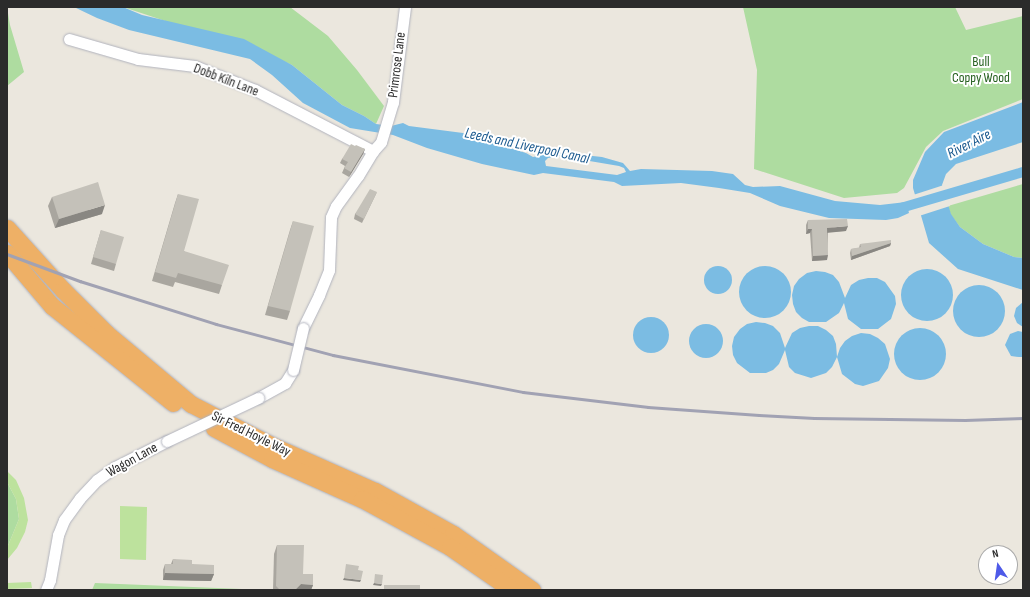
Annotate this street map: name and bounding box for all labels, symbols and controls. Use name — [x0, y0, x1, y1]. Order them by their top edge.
street label: Primrose Lane — [385, 31, 409, 99]
park label: Bull Coppy Wood — [952, 54, 1010, 86]
street label: Dobb Kiln Lane — [191, 60, 261, 100]
water label: Leeds and Liverpool Canal — [463, 124, 591, 168]
water label: River Aire — [944, 125, 994, 163]
street label: Sir Fred Hoyle Way — [209, 408, 293, 460]
street label: Wagon Lane — [103, 439, 161, 481]
north arrow — [978, 545, 1018, 585]
text: N — [991, 547, 1000, 561]

